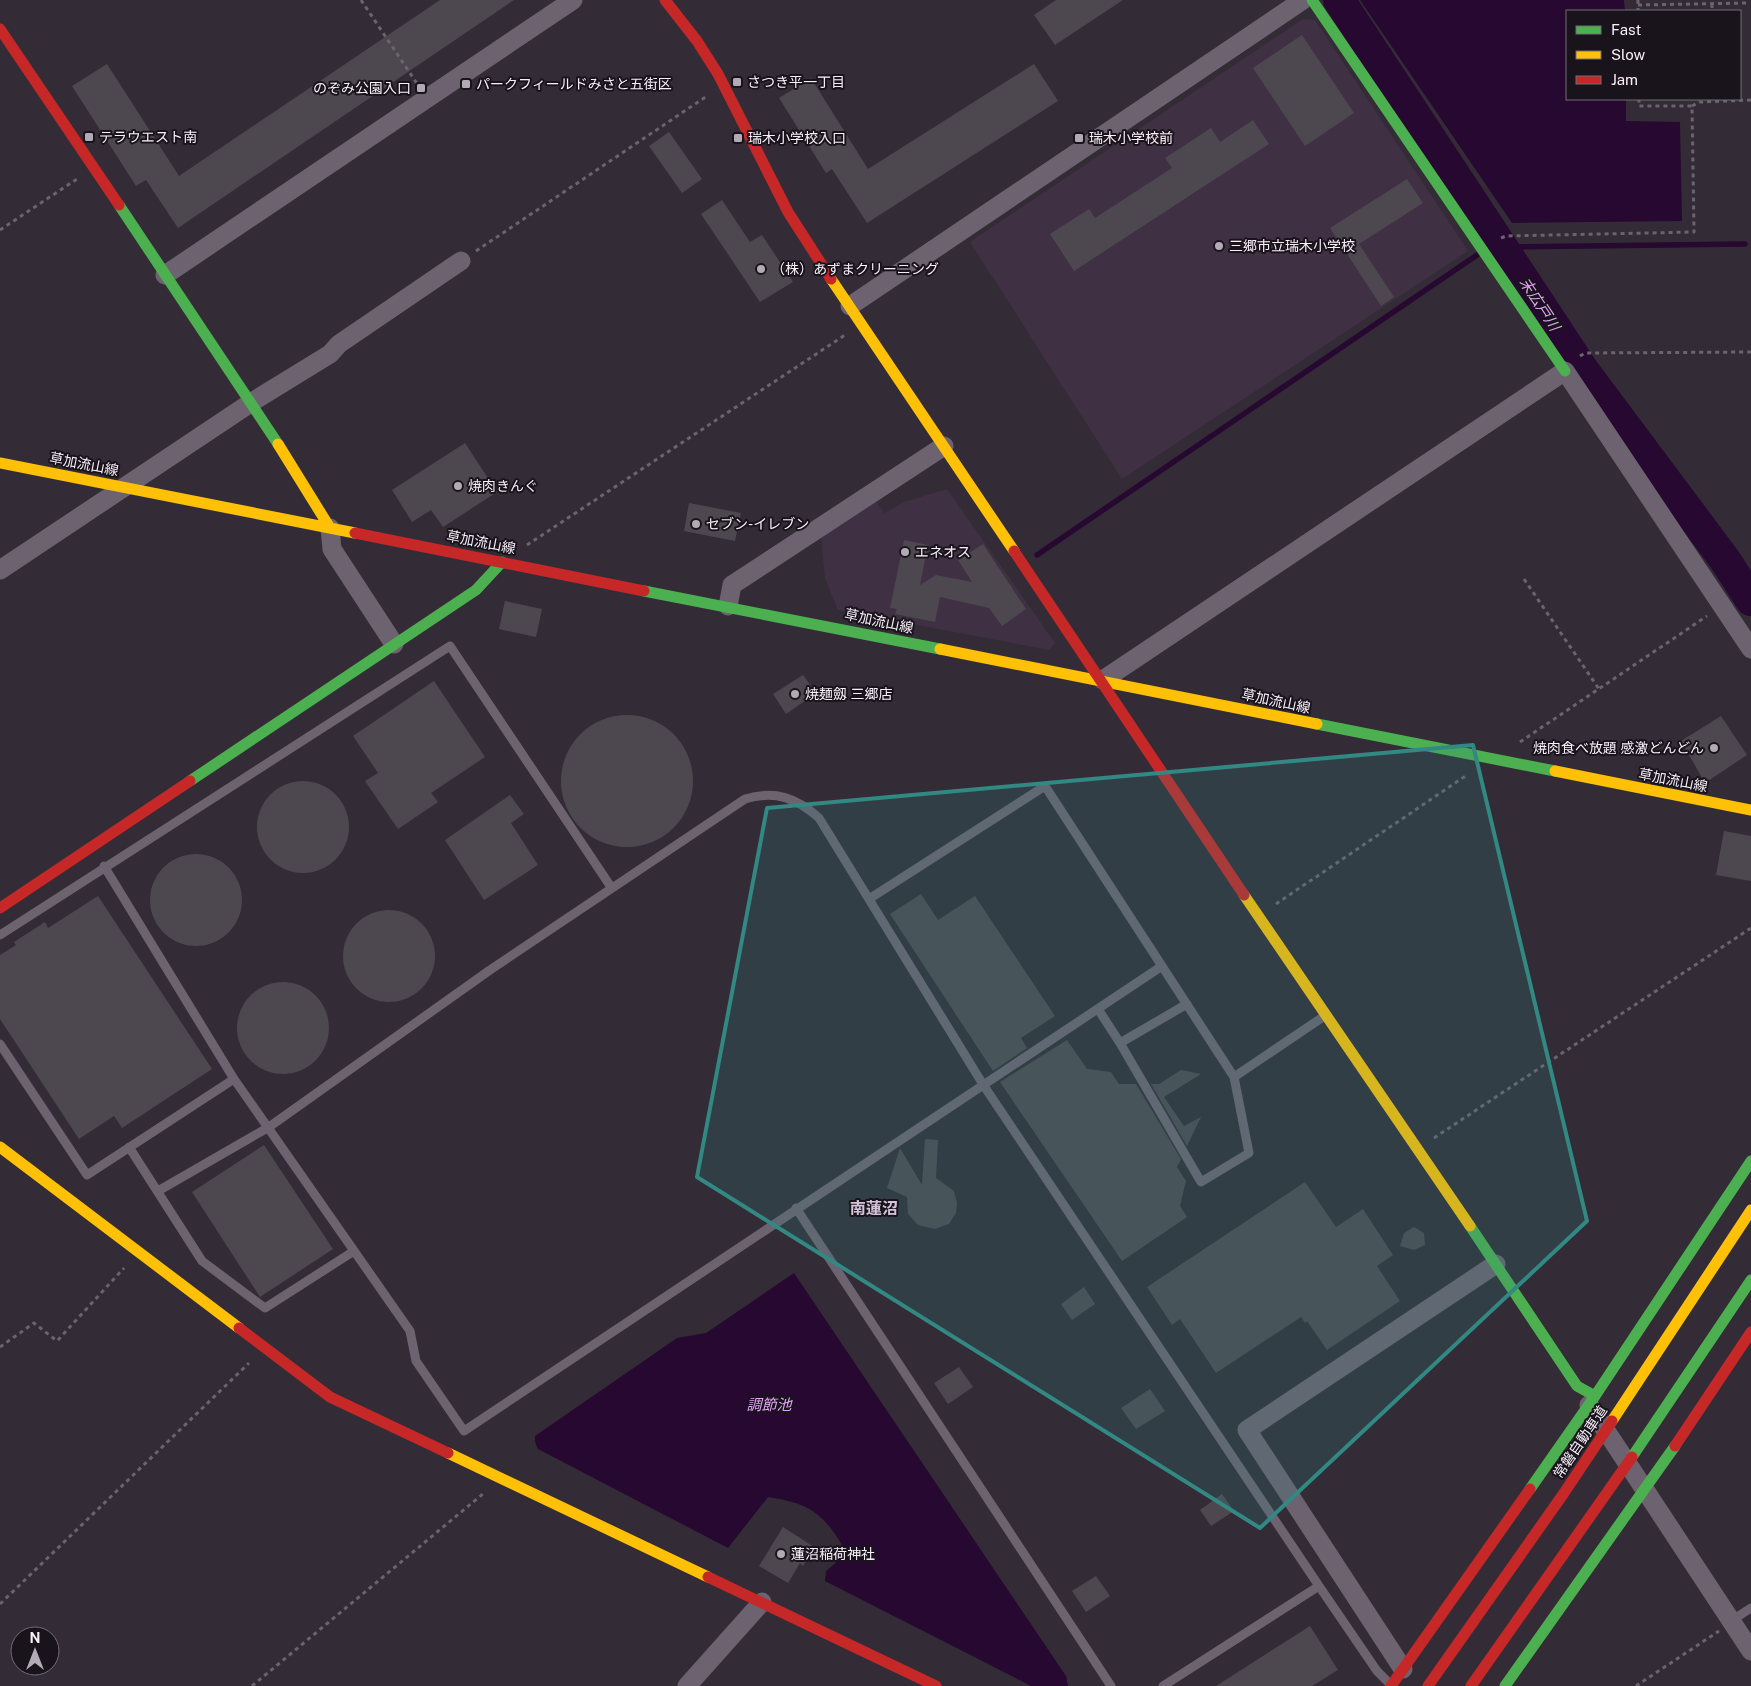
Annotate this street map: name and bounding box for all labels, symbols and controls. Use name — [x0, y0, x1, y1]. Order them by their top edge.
legend — [1566, 10, 1741, 100]
text: Fast — [1611, 21, 1641, 38]
text: Slow — [1611, 46, 1646, 63]
text: Jam — [1611, 71, 1638, 88]
place label: さつき平一丁目 — [747, 74, 845, 90]
place label: パークフィールドみさと五街区 — [476, 76, 672, 92]
marker: さつき平一丁目 — [731, 76, 743, 88]
marker: パークフィールドみさと五街区 — [460, 78, 472, 90]
place label: のぞみ公園入口 — [313, 80, 411, 96]
marker: のぞみ公園入口 — [415, 82, 427, 94]
place label: テラウエスト南 — [99, 129, 197, 145]
place label: 瑞木小学校入口 — [748, 130, 846, 146]
place label: 瑞木小学校前 — [1089, 130, 1173, 146]
marker: テラウエスト南 — [83, 131, 95, 143]
marker: 瑞木小学校入口 — [732, 132, 744, 144]
marker: 瑞木小学校前 — [1073, 132, 1085, 144]
place label: 三郷市立瑞木小学校 — [1229, 238, 1355, 254]
marker: 三郷市立瑞木小学校 — [1213, 240, 1225, 252]
place label: （株）あずまクリーニング — [771, 261, 939, 277]
marker: （株）あずまクリーニング — [755, 263, 767, 275]
water label: 末広戸川 — [1517, 274, 1565, 335]
street label: 草加流山線 — [48, 449, 120, 479]
place label: 焼肉きんぐ — [468, 478, 538, 494]
marker: 焼肉きんぐ — [452, 480, 464, 492]
place label: セブン-イレブン — [706, 516, 809, 532]
marker: セブン-イレブン — [690, 518, 702, 530]
street label: 草加流山線 — [445, 527, 517, 557]
place label: エネオス — [915, 544, 971, 560]
marker: エネオス — [899, 546, 911, 558]
street label: 草加流山線 — [843, 606, 915, 636]
place label: 焼麺劔 三郷店 — [805, 686, 892, 702]
street label: 草加流山線 — [1240, 686, 1312, 716]
marker: 焼麺劔 三郷店 — [789, 688, 801, 700]
place label: 焼肉食べ放題 感激どんどん — [1533, 740, 1704, 756]
marker: 焼肉食べ放題 感激どんどん — [1708, 742, 1720, 754]
street label: 草加流山線 — [1637, 765, 1709, 795]
district label: 南蓮沼 — [850, 1199, 898, 1218]
water label: 調節池 — [746, 1396, 793, 1413]
street label: 常磐自動車道 — [1550, 1403, 1610, 1481]
place label: 蓮沼稲荷神社 — [791, 1546, 875, 1562]
marker: 蓮沼稲荷神社 — [775, 1548, 787, 1560]
north arrow — [10, 1626, 60, 1676]
text: N — [30, 1630, 40, 1646]

